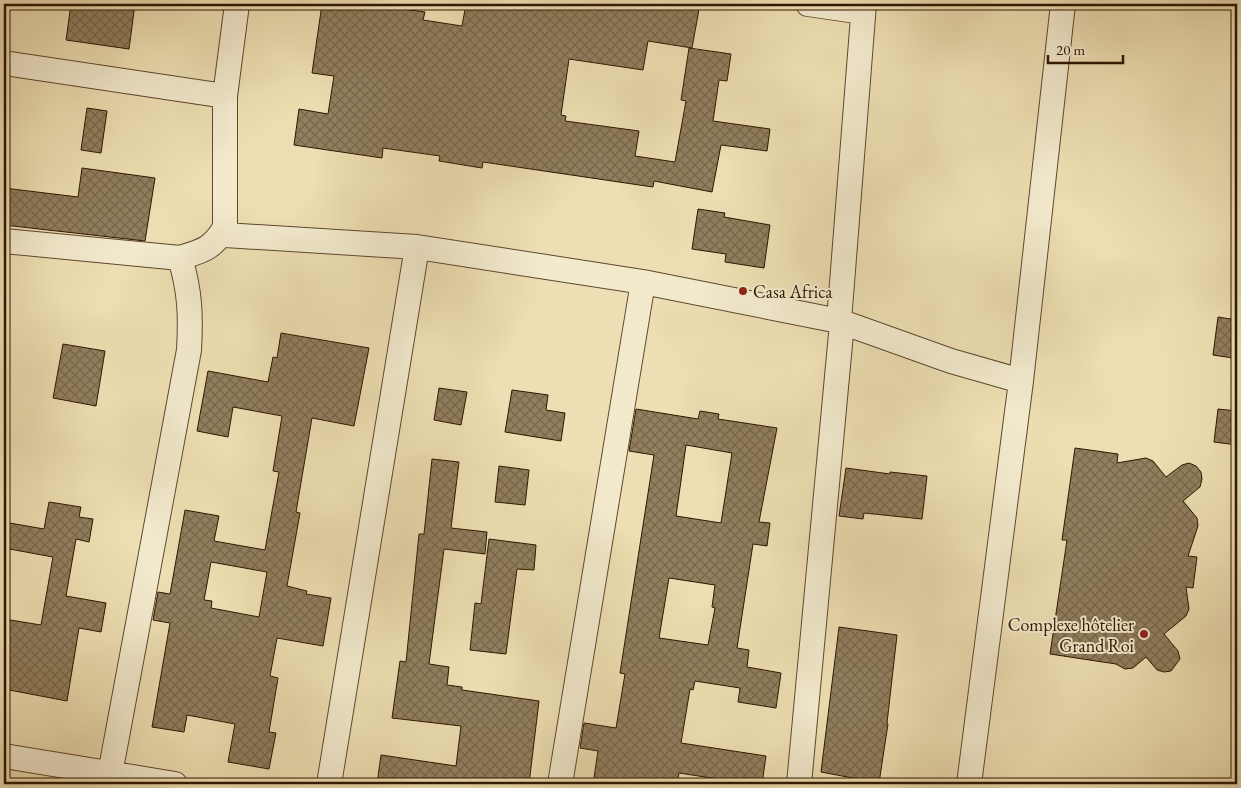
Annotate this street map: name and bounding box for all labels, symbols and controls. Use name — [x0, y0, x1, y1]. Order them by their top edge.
scale bar — [1048, 32, 1124, 64]
text: 20 m — [1056, 40, 1085, 59]
place label: Casa Africa — [753, 280, 833, 303]
marker: Casa Africa — [737, 285, 749, 297]
place label: Complexe hôtelier Grand Roi — [1008, 613, 1135, 657]
marker: Complexe hôtelier Grand Roi — [1138, 628, 1150, 640]

